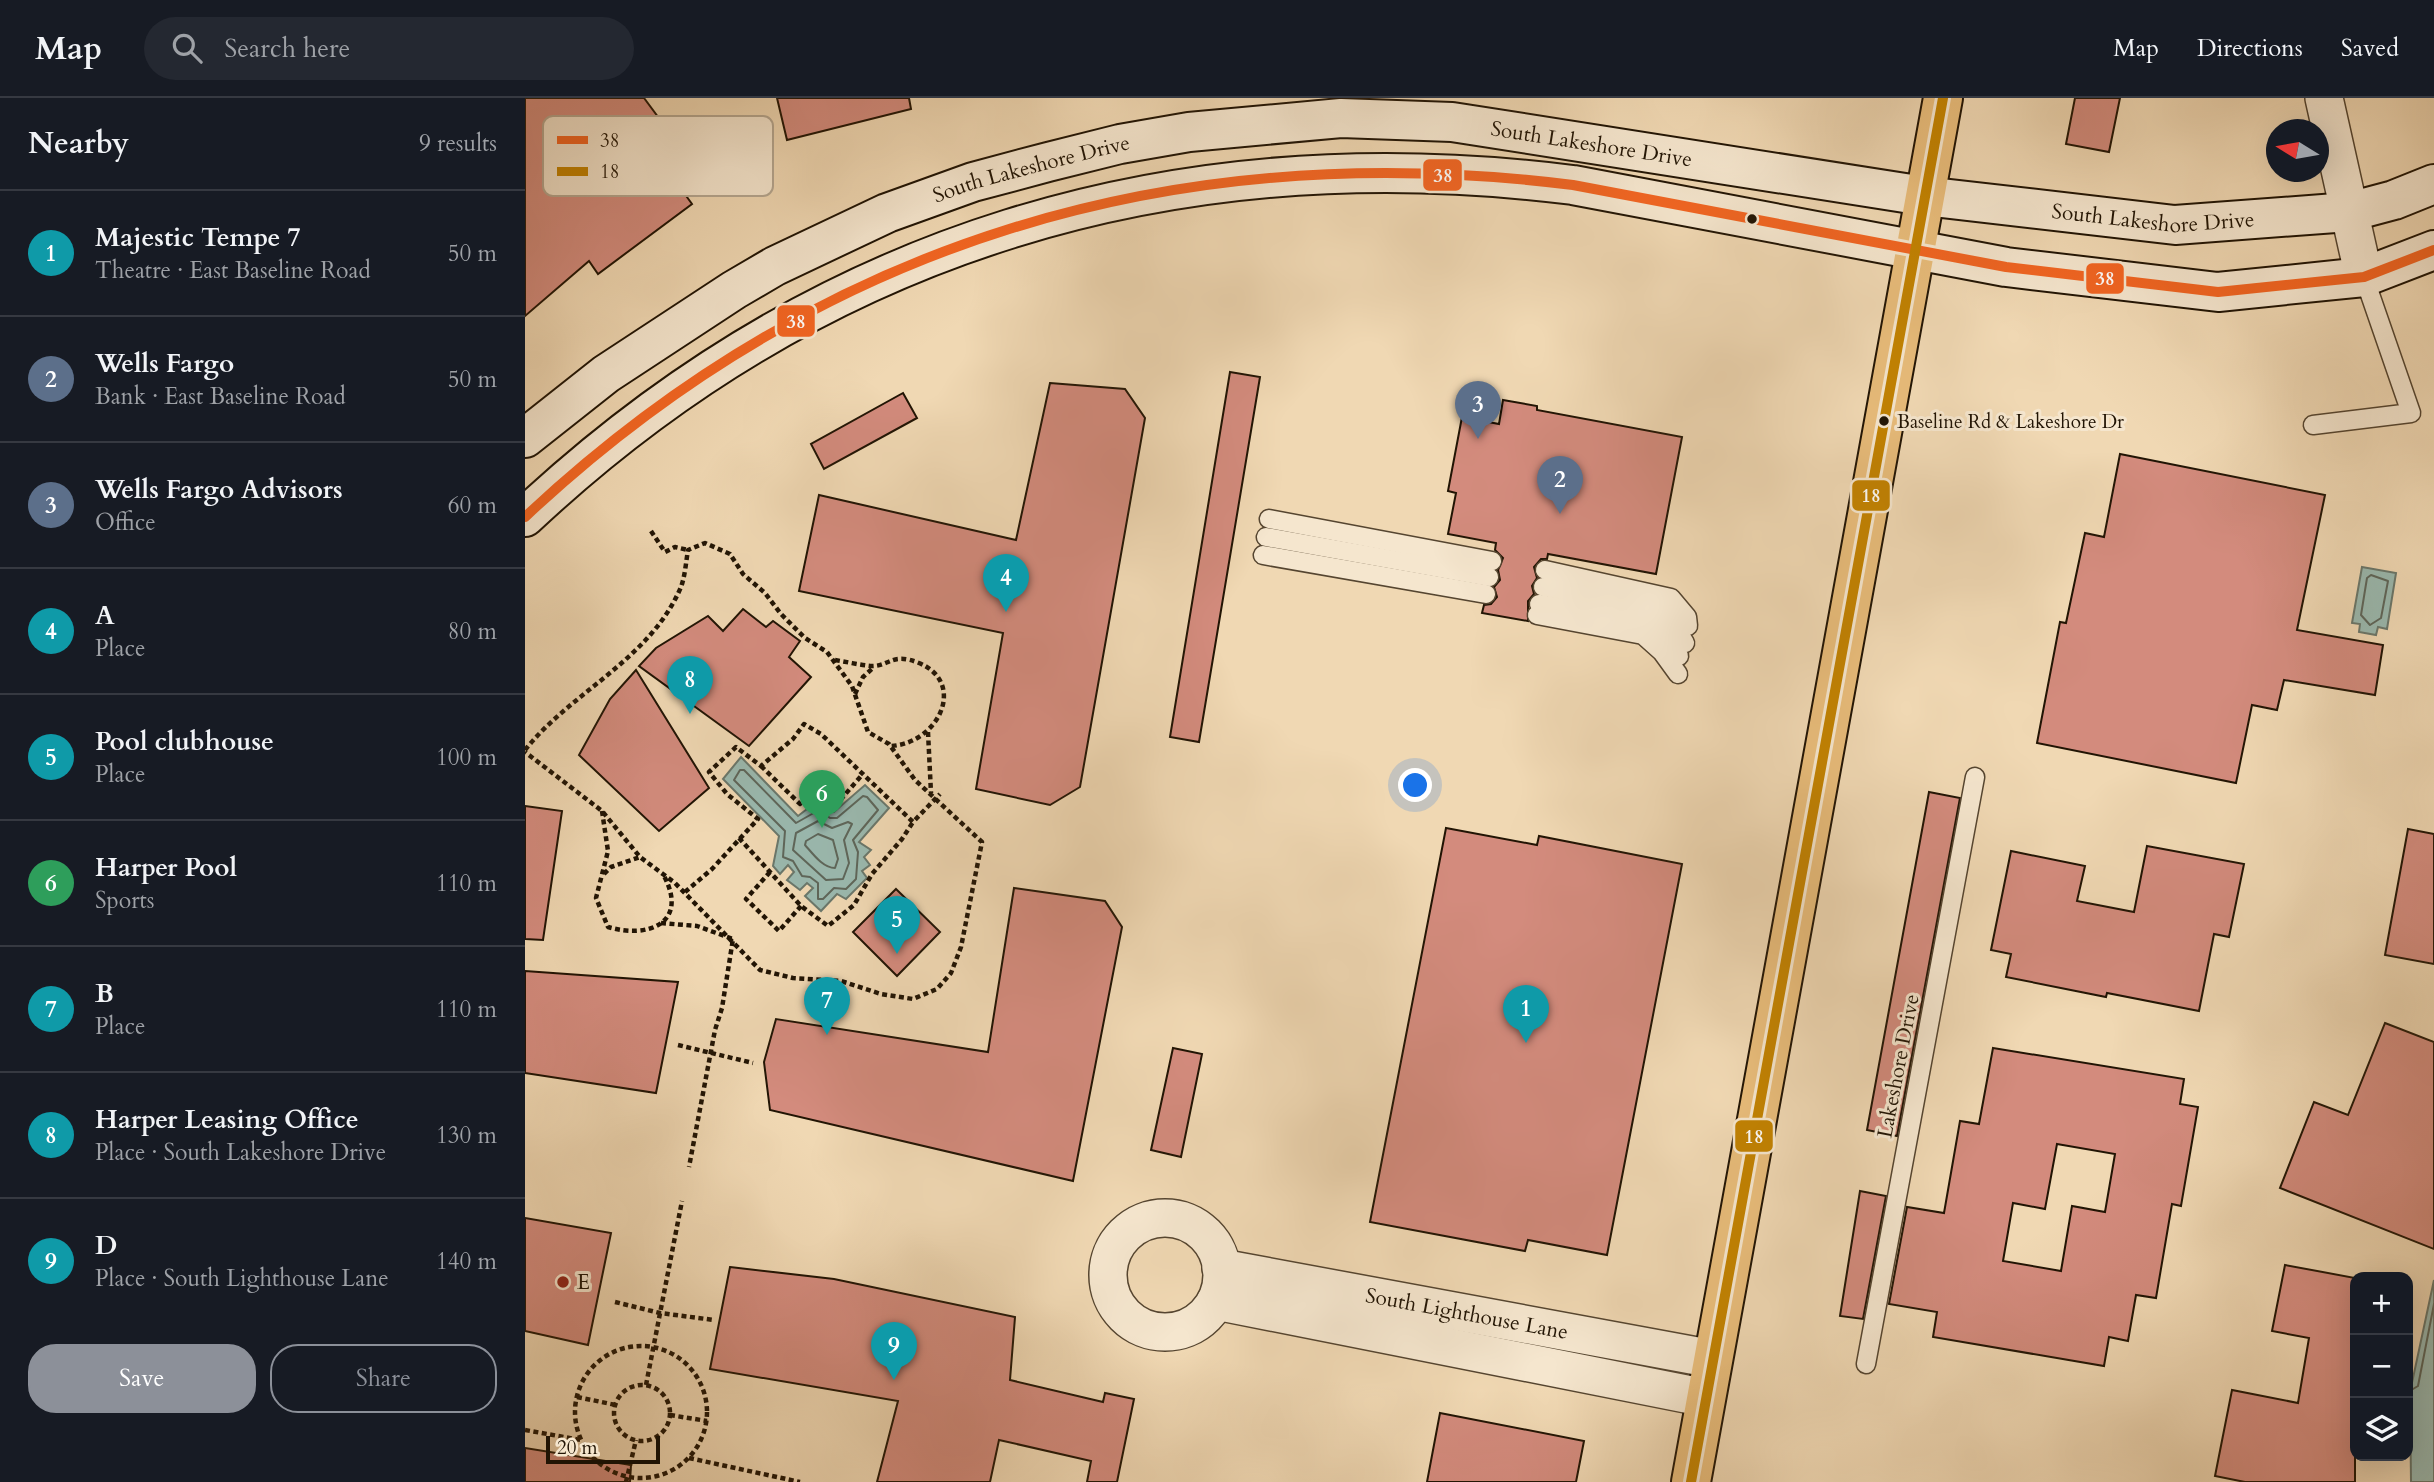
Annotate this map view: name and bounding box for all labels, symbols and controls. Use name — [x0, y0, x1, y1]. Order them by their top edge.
search box — [144, 17, 634, 80]
text: Map — [35, 26, 102, 71]
icon: search — [168, 29, 206, 67]
text: Search here — [224, 31, 350, 66]
text: Map — [2113, 32, 2159, 65]
text: Directions — [2197, 32, 2303, 65]
text: Saved — [2341, 32, 2399, 65]
street label: South Lakeshore Drive — [1489, 114, 1694, 174]
legend — [543, 116, 773, 196]
north arrow — [2266, 119, 2329, 182]
text: Nearby — [28, 123, 129, 164]
text: 9 results — [419, 128, 497, 159]
text: 38 — [600, 128, 619, 154]
street label: South Lakeshore Drive — [929, 129, 1132, 210]
line badge: 38 — [1422, 158, 1463, 192]
text: 18 — [600, 159, 619, 185]
text: 38 — [1433, 163, 1453, 189]
street label: South Lakeshore Drive — [2050, 197, 2255, 240]
unlabelled marker — [1745, 212, 1759, 226]
text: Majestic Tempe 7 — [95, 220, 301, 255]
text: 1 — [45, 238, 57, 269]
text: 50 m — [448, 238, 497, 269]
text: Theatre · East Baseline Road — [95, 255, 371, 286]
line badge: 38 — [2085, 262, 2125, 295]
text: 38 — [2095, 266, 2115, 292]
line badge: 38 — [776, 304, 816, 338]
text: 38 — [786, 309, 806, 335]
text: Wells Fargo — [95, 346, 234, 381]
text: 2 — [45, 364, 57, 395]
text: 50 m — [448, 364, 497, 395]
text: Bank · East Baseline Road — [95, 381, 346, 412]
pin: 3 — [1455, 381, 1501, 439]
place label: Baseline Rd & Lakeshore Dr — [1897, 409, 2124, 435]
marker: Baseline Rd & Lakeshore Dr — [1877, 414, 1891, 428]
pin: 2 — [1537, 456, 1583, 514]
text: Wells Fargo Advisors — [95, 472, 343, 507]
line badge: 18 — [1851, 479, 1891, 512]
text: 18 — [1861, 483, 1881, 509]
text: 3 — [45, 490, 57, 521]
text: 60 m — [448, 490, 497, 521]
text: Office — [95, 507, 156, 538]
pin: 4 — [983, 554, 1029, 612]
text: A — [95, 598, 115, 633]
text: 4 — [45, 616, 57, 647]
text: 80 m — [448, 616, 497, 647]
text: Place — [95, 633, 145, 664]
pin: 8 — [667, 656, 713, 714]
text: Pool clubhouse — [95, 724, 274, 759]
text: 5 — [45, 742, 57, 773]
text: 100 m — [436, 742, 497, 773]
text: Place — [95, 759, 145, 790]
your location — [1398, 768, 1432, 802]
pin: 6 — [799, 770, 845, 828]
text: Harper Pool — [95, 850, 237, 885]
text: 6 — [45, 868, 57, 899]
text: 110 m — [436, 868, 497, 899]
text: Sports — [95, 885, 155, 916]
pin: 5 — [874, 896, 920, 954]
text: B — [95, 976, 114, 1011]
pin: 7 — [804, 977, 850, 1035]
pin: 1 — [1503, 985, 1549, 1043]
street label: Lakeshore Drive — [1870, 992, 1927, 1141]
text: 7 — [45, 994, 57, 1025]
text: 110 m — [436, 994, 497, 1025]
text: Place — [95, 1011, 145, 1042]
text: Harper Leasing Office — [95, 1102, 359, 1137]
line badge: 18 — [1734, 1119, 1774, 1153]
text: 8 — [45, 1120, 57, 1151]
text: 130 m — [436, 1120, 497, 1151]
text: 18 — [1744, 1124, 1764, 1150]
text: Place · South Lakeshore Drive — [95, 1137, 386, 1168]
text: D — [95, 1228, 117, 1263]
text: 9 — [45, 1246, 57, 1277]
text: 140 m — [436, 1246, 497, 1277]
text: Place · South Lighthouse Lane — [95, 1263, 389, 1294]
place label: E — [577, 1268, 590, 1297]
map controls — [2350, 1272, 2413, 1461]
button: + — [2350, 1272, 2413, 1335]
marker: E — [555, 1274, 571, 1290]
street label: South Lighthouse Lane — [1363, 1281, 1571, 1347]
pin: 9 — [871, 1322, 917, 1380]
button: − — [2350, 1335, 2413, 1398]
button: Save — [28, 1344, 256, 1413]
button: Share — [270, 1344, 497, 1413]
button: layers — [2350, 1398, 2413, 1461]
scale bar — [546, 1433, 660, 1465]
text: 20 m — [557, 1435, 598, 1461]

